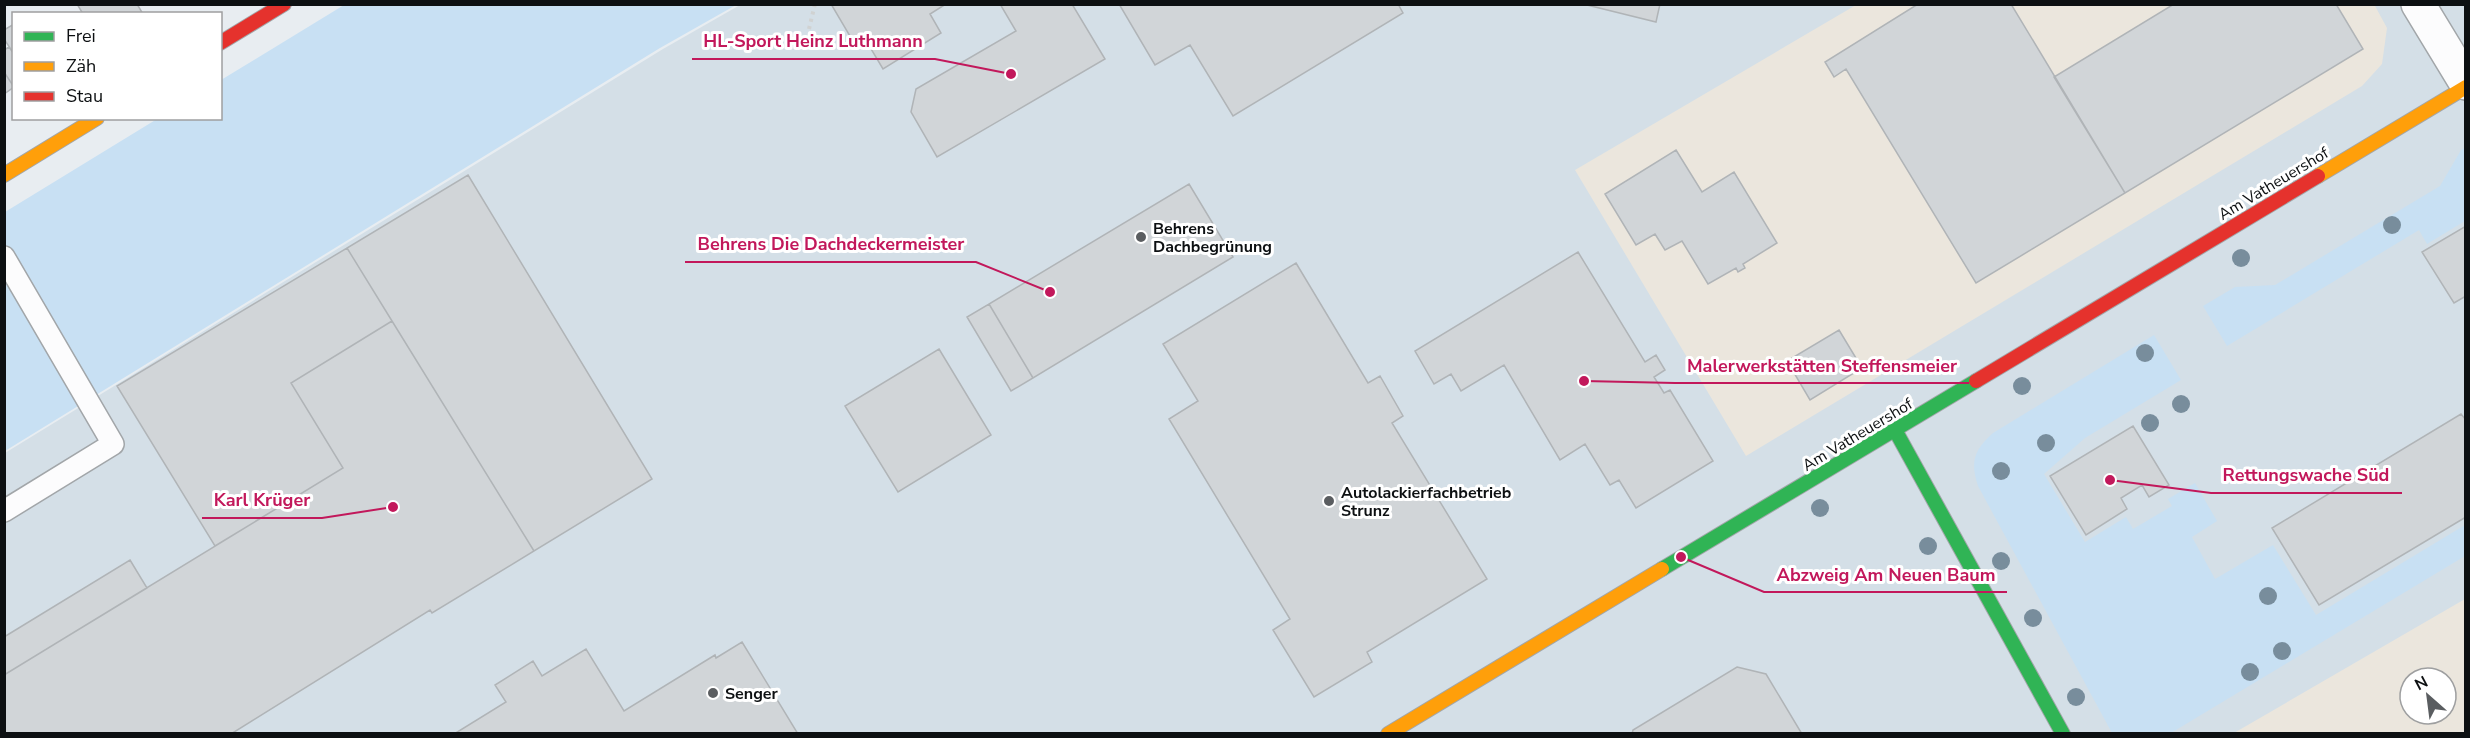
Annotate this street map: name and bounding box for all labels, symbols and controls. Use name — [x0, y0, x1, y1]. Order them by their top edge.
legend — [12, 12, 222, 120]
callout: HL-Sport Heinz Luthmann — [692, 23, 935, 59]
text: Frei — [66, 24, 96, 48]
text: HL-Sport Heinz Luthmann — [703, 29, 923, 53]
text: Zäh — [66, 54, 96, 78]
text: Stau — [66, 84, 103, 108]
street label: Am Vatheuershof — [2214, 142, 2333, 226]
place label: Behrens Dachbegrünung — [1153, 218, 1272, 258]
callout: Behrens Die Dachdeckermeister — [685, 226, 976, 262]
marker: Behrens Dachbegrünung — [1134, 230, 1148, 244]
text: Behrens Die Dachdeckermeister — [698, 232, 964, 256]
callout: Malerwerkstätten Steffensmeier — [1675, 347, 1969, 383]
text: Malerwerkstätten Steffensmeier — [1687, 354, 1957, 378]
street label: Am Vatheuershof — [1798, 393, 1917, 477]
callout: Rettungswache Süd — [2211, 457, 2402, 493]
text: Rettungswache Süd — [2223, 463, 2389, 487]
callout: Karl Krüger — [202, 482, 322, 518]
place label: Autolackierfachbetrieb Strunz — [1341, 482, 1511, 522]
text: Karl Krüger — [214, 488, 310, 512]
marker: Autolackierfachbetrieb Strunz — [1322, 494, 1336, 508]
callout: Abzweig Am Neuen Baum — [1764, 556, 2007, 592]
text: Abzweig Am Neuen Baum — [1777, 563, 1995, 587]
north arrow — [2398, 666, 2458, 726]
text: N — [2411, 671, 2432, 696]
place label: Senger — [725, 683, 778, 705]
marker: Senger — [706, 686, 720, 700]

